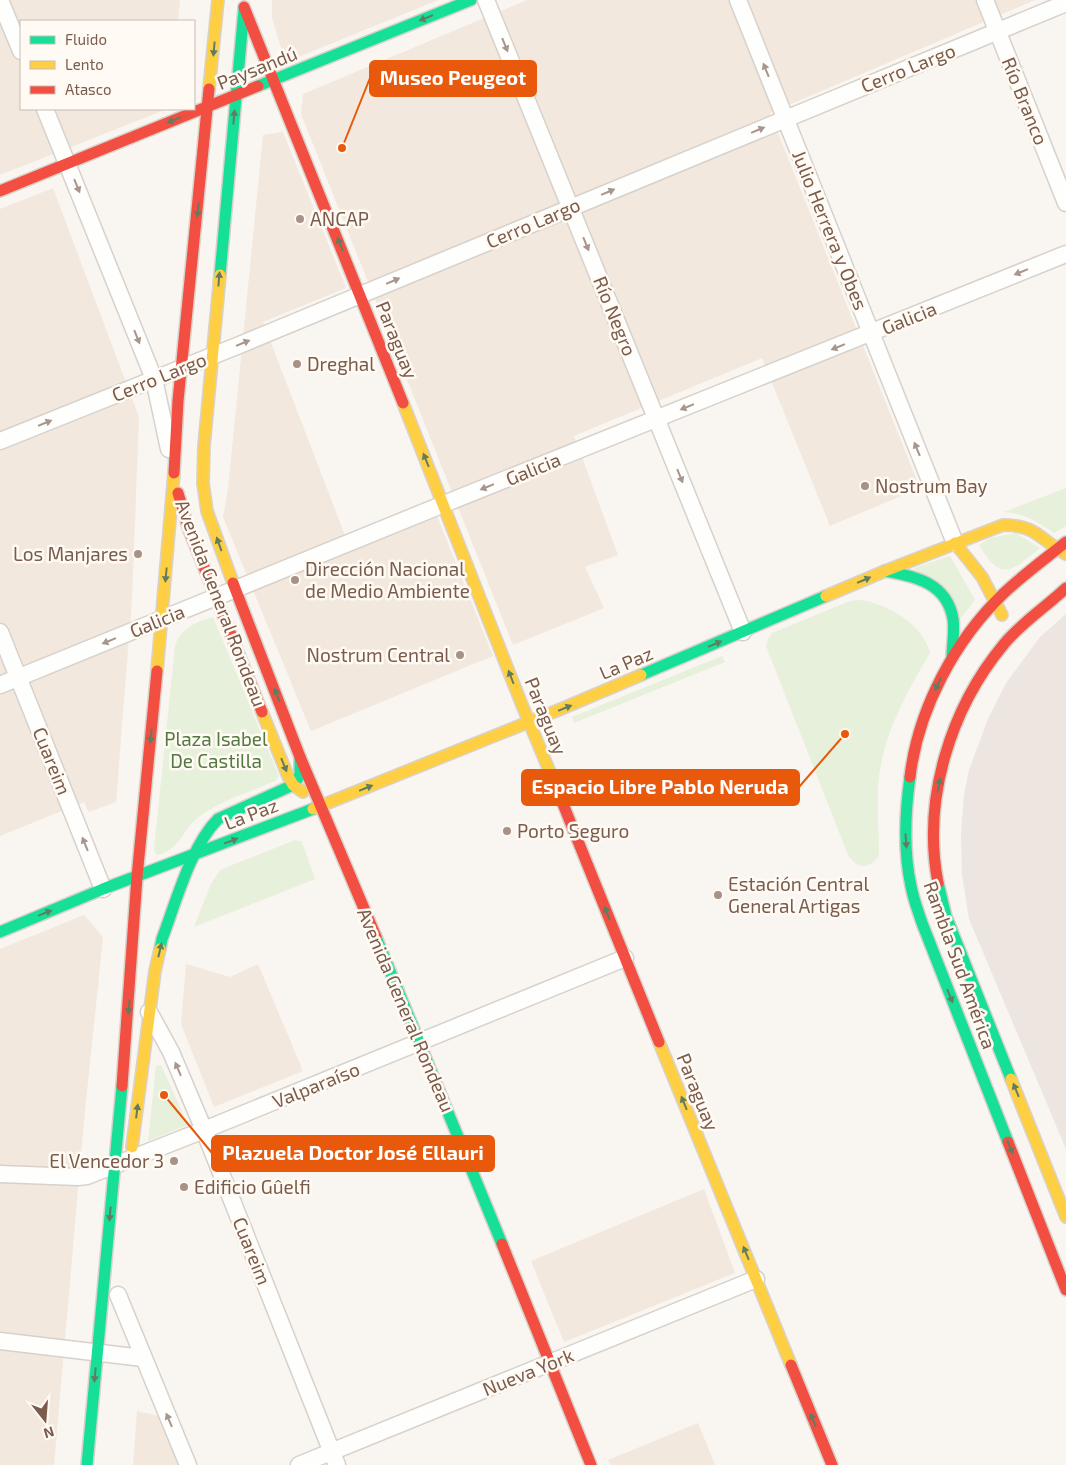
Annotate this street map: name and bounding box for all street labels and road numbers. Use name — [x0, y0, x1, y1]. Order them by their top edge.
street label: Cerro Largo — [857, 38, 959, 97]
street label: Paysandú — [213, 41, 300, 94]
street label: Río Branco — [998, 54, 1053, 148]
street label: Julio Herrera y Obes — [788, 147, 873, 313]
street label: Cerro Largo — [482, 192, 583, 253]
street label: Río Negro — [589, 273, 642, 359]
street label: Galicia — [878, 296, 940, 339]
street label: Paraguay — [372, 298, 423, 382]
street label: Cerro Largo — [108, 347, 210, 406]
street label: Galicia — [502, 447, 564, 490]
street label: Avenida General Rondeau — [171, 496, 272, 709]
street label: Galicia — [126, 599, 188, 642]
street label: La Paz — [596, 641, 656, 684]
street label: Paraguay — [521, 674, 572, 758]
street label: Cuareim — [28, 724, 76, 798]
street label: La Paz — [221, 793, 281, 834]
street label: Rambla Sud América — [919, 878, 1002, 1052]
street label: Avenida General Rondeau — [353, 904, 460, 1115]
street label: Paraguay — [673, 1050, 724, 1134]
street label: Valparaíso — [269, 1057, 363, 1112]
street label: Cuareim — [228, 1214, 276, 1288]
street label: Nueva York — [479, 1343, 577, 1400]

